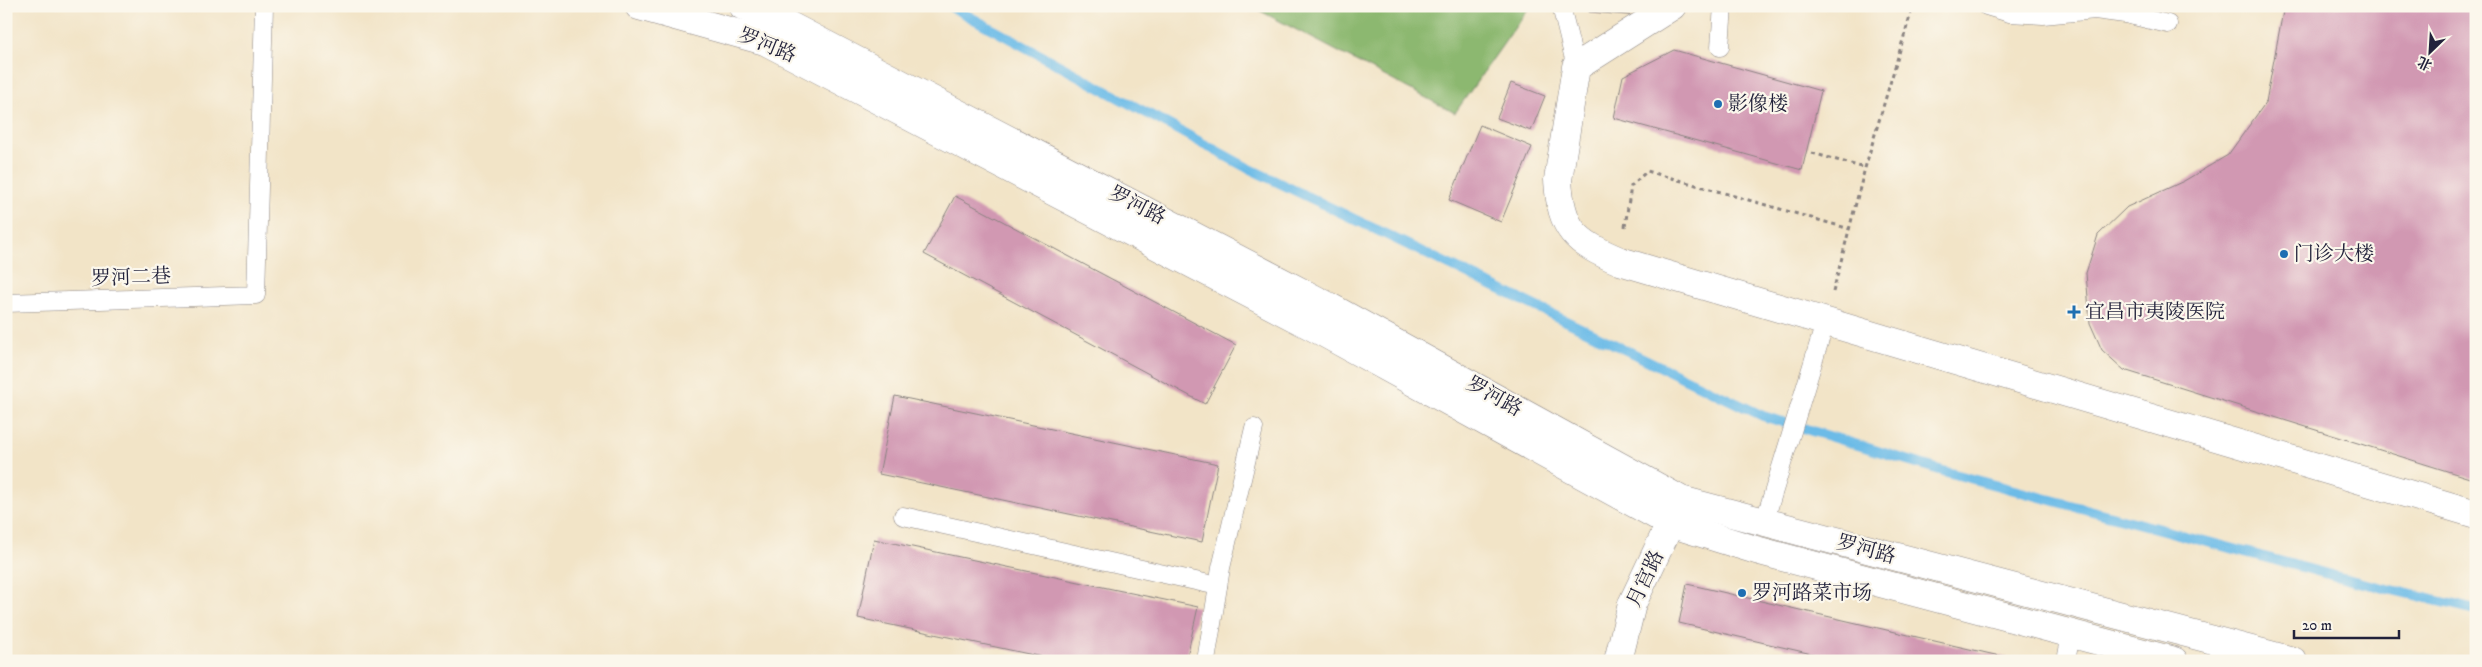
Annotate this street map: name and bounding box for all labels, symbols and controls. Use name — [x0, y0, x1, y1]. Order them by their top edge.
street label: 罗河路 — [735, 23, 799, 69]
north arrow — [2404, 28, 2454, 78]
text: 北 — [2415, 52, 2435, 74]
place label: 影像楼 — [1728, 92, 1788, 117]
marker: 影像楼 — [1712, 98, 1724, 110]
street label: 罗河路 — [1105, 181, 1169, 231]
place label: 门诊大楼 — [2294, 242, 2374, 267]
marker: 门诊大楼 — [2278, 248, 2290, 260]
street label: 罗河二巷 — [91, 264, 171, 292]
place label: 宜昌市夷陵医院 — [2085, 300, 2225, 325]
marker: 宜昌市夷陵医院 — [2067, 305, 2081, 319]
street label: 罗河路 — [1462, 372, 1526, 422]
street label: 罗河路 — [1834, 530, 1898, 570]
street label: 月宫路 — [1622, 547, 1670, 611]
place label: 罗河路菜市场 — [1752, 581, 1872, 606]
marker: 罗河路菜市场 — [1736, 587, 1748, 599]
scale bar — [2294, 607, 2400, 639]
text: 20 m — [2302, 616, 2332, 635]

